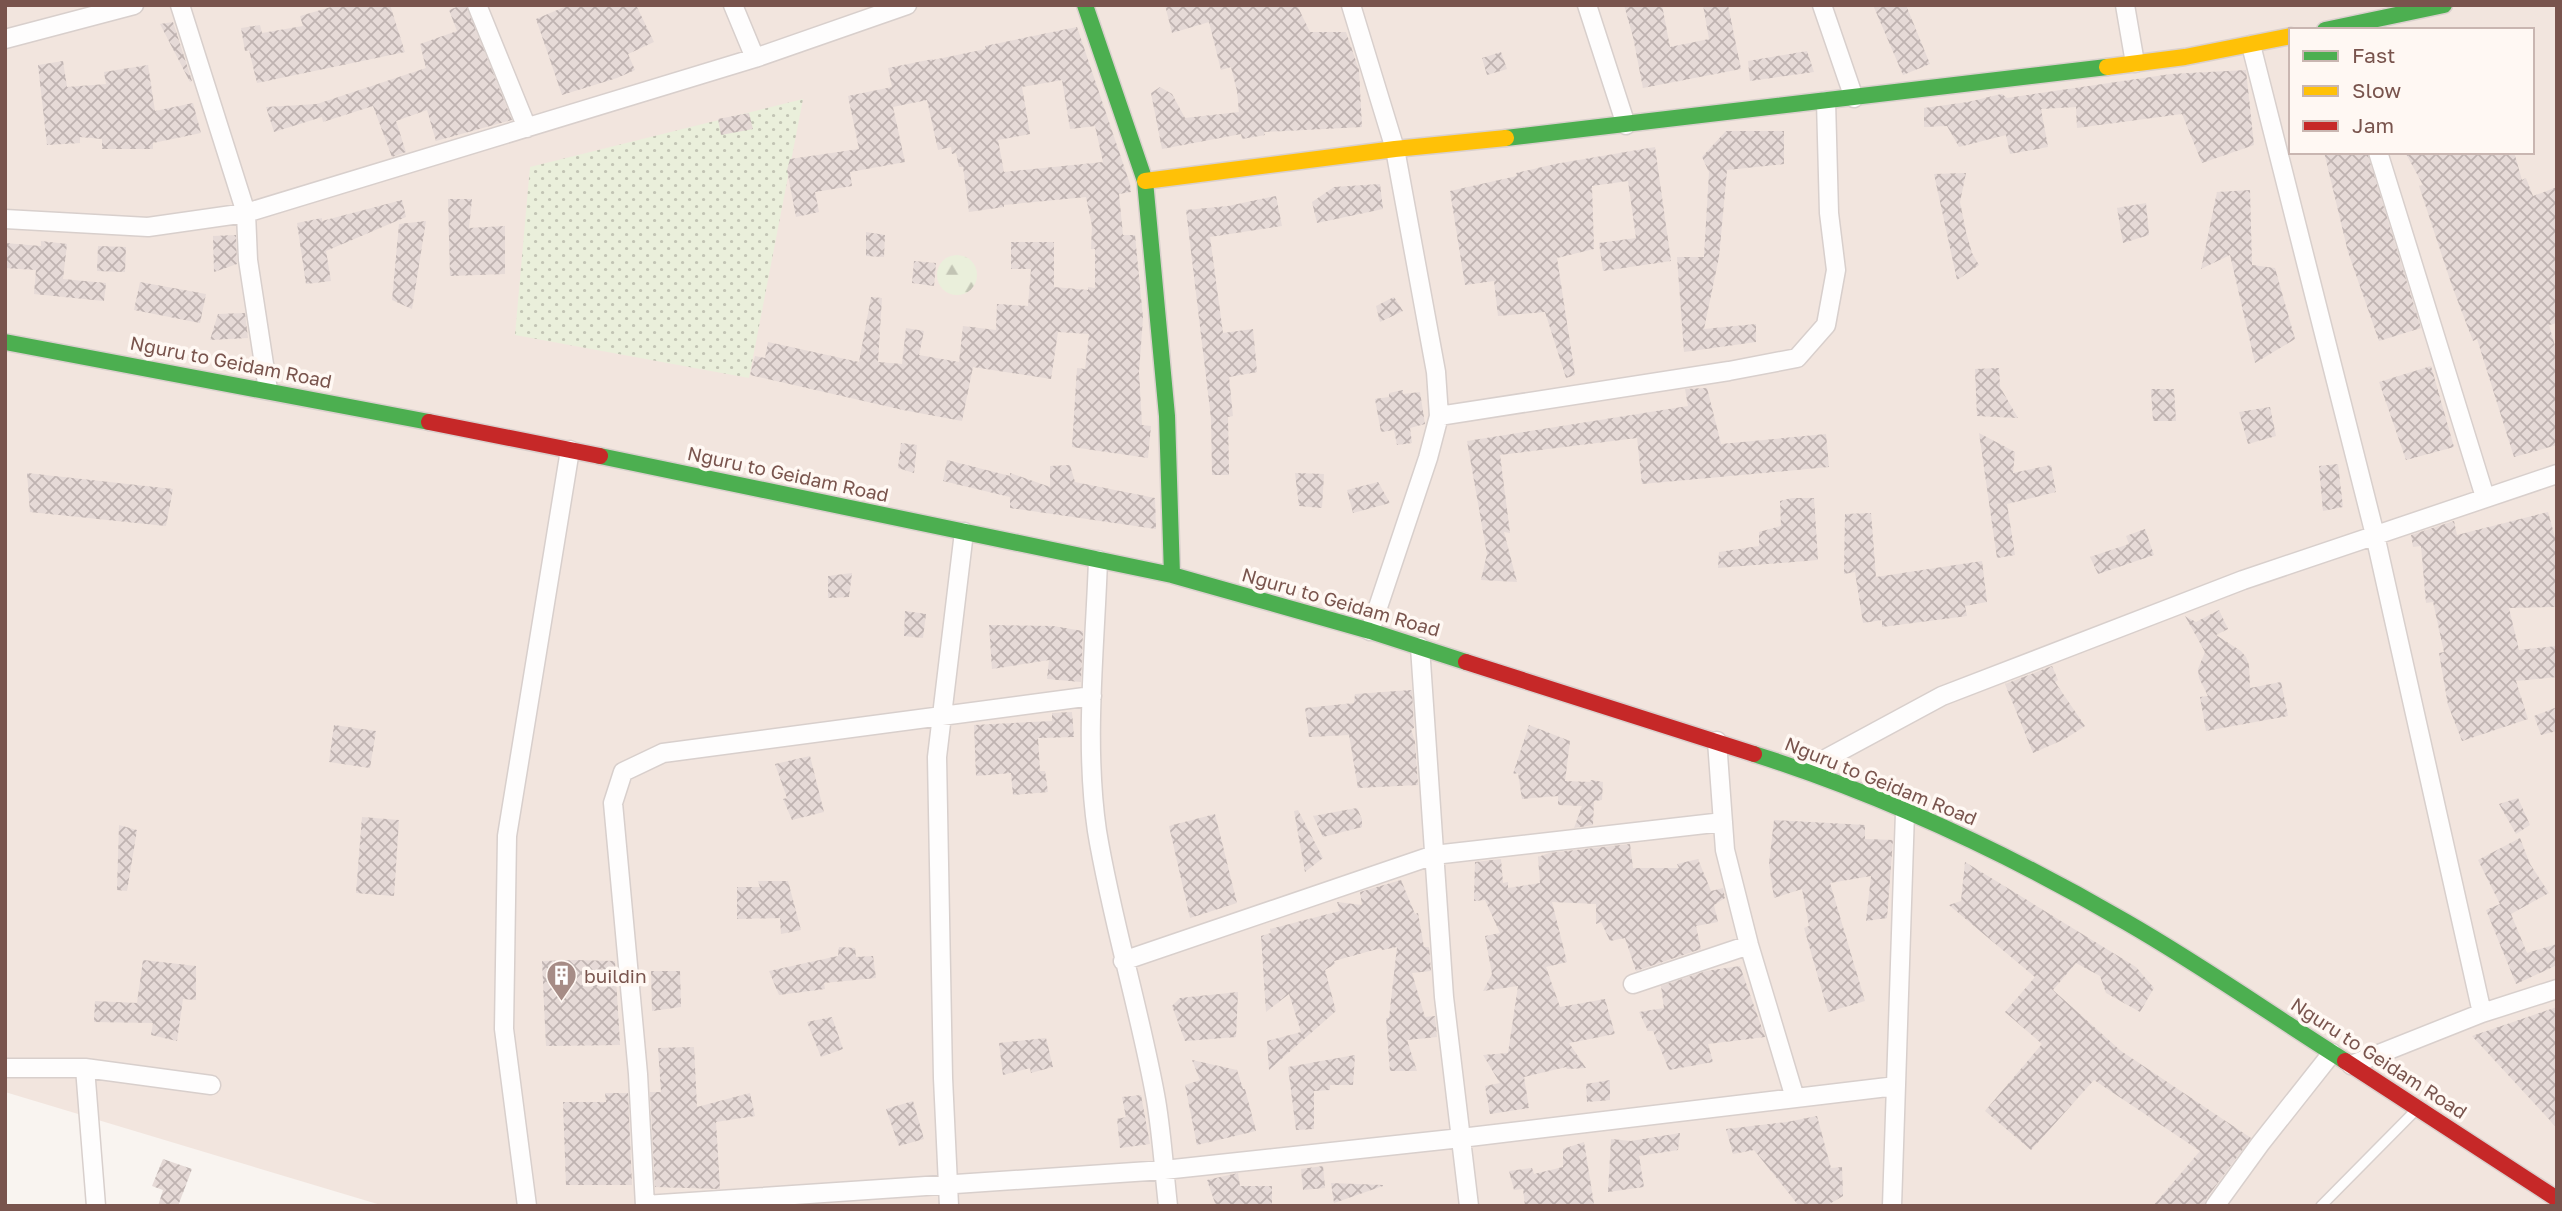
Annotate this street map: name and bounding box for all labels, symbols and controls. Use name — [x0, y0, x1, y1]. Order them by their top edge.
legend — [2289, 28, 2534, 154]
text: Fast — [2352, 42, 2395, 68]
text: Slow — [2352, 77, 2401, 103]
text: Jam — [2352, 112, 2394, 138]
street label: Nguru to Geidam Road — [128, 331, 334, 392]
street label: Nguru to Geidam Road — [685, 441, 891, 506]
street label: Nguru to Geidam Road — [1239, 562, 1443, 641]
street label: Nguru to Geidam Road — [1782, 731, 1981, 830]
building icon: buildin — [544, 959, 578, 1003]
place label: buildin — [584, 964, 647, 987]
street label: Nguru to Geidam Road — [2287, 992, 2472, 1123]

